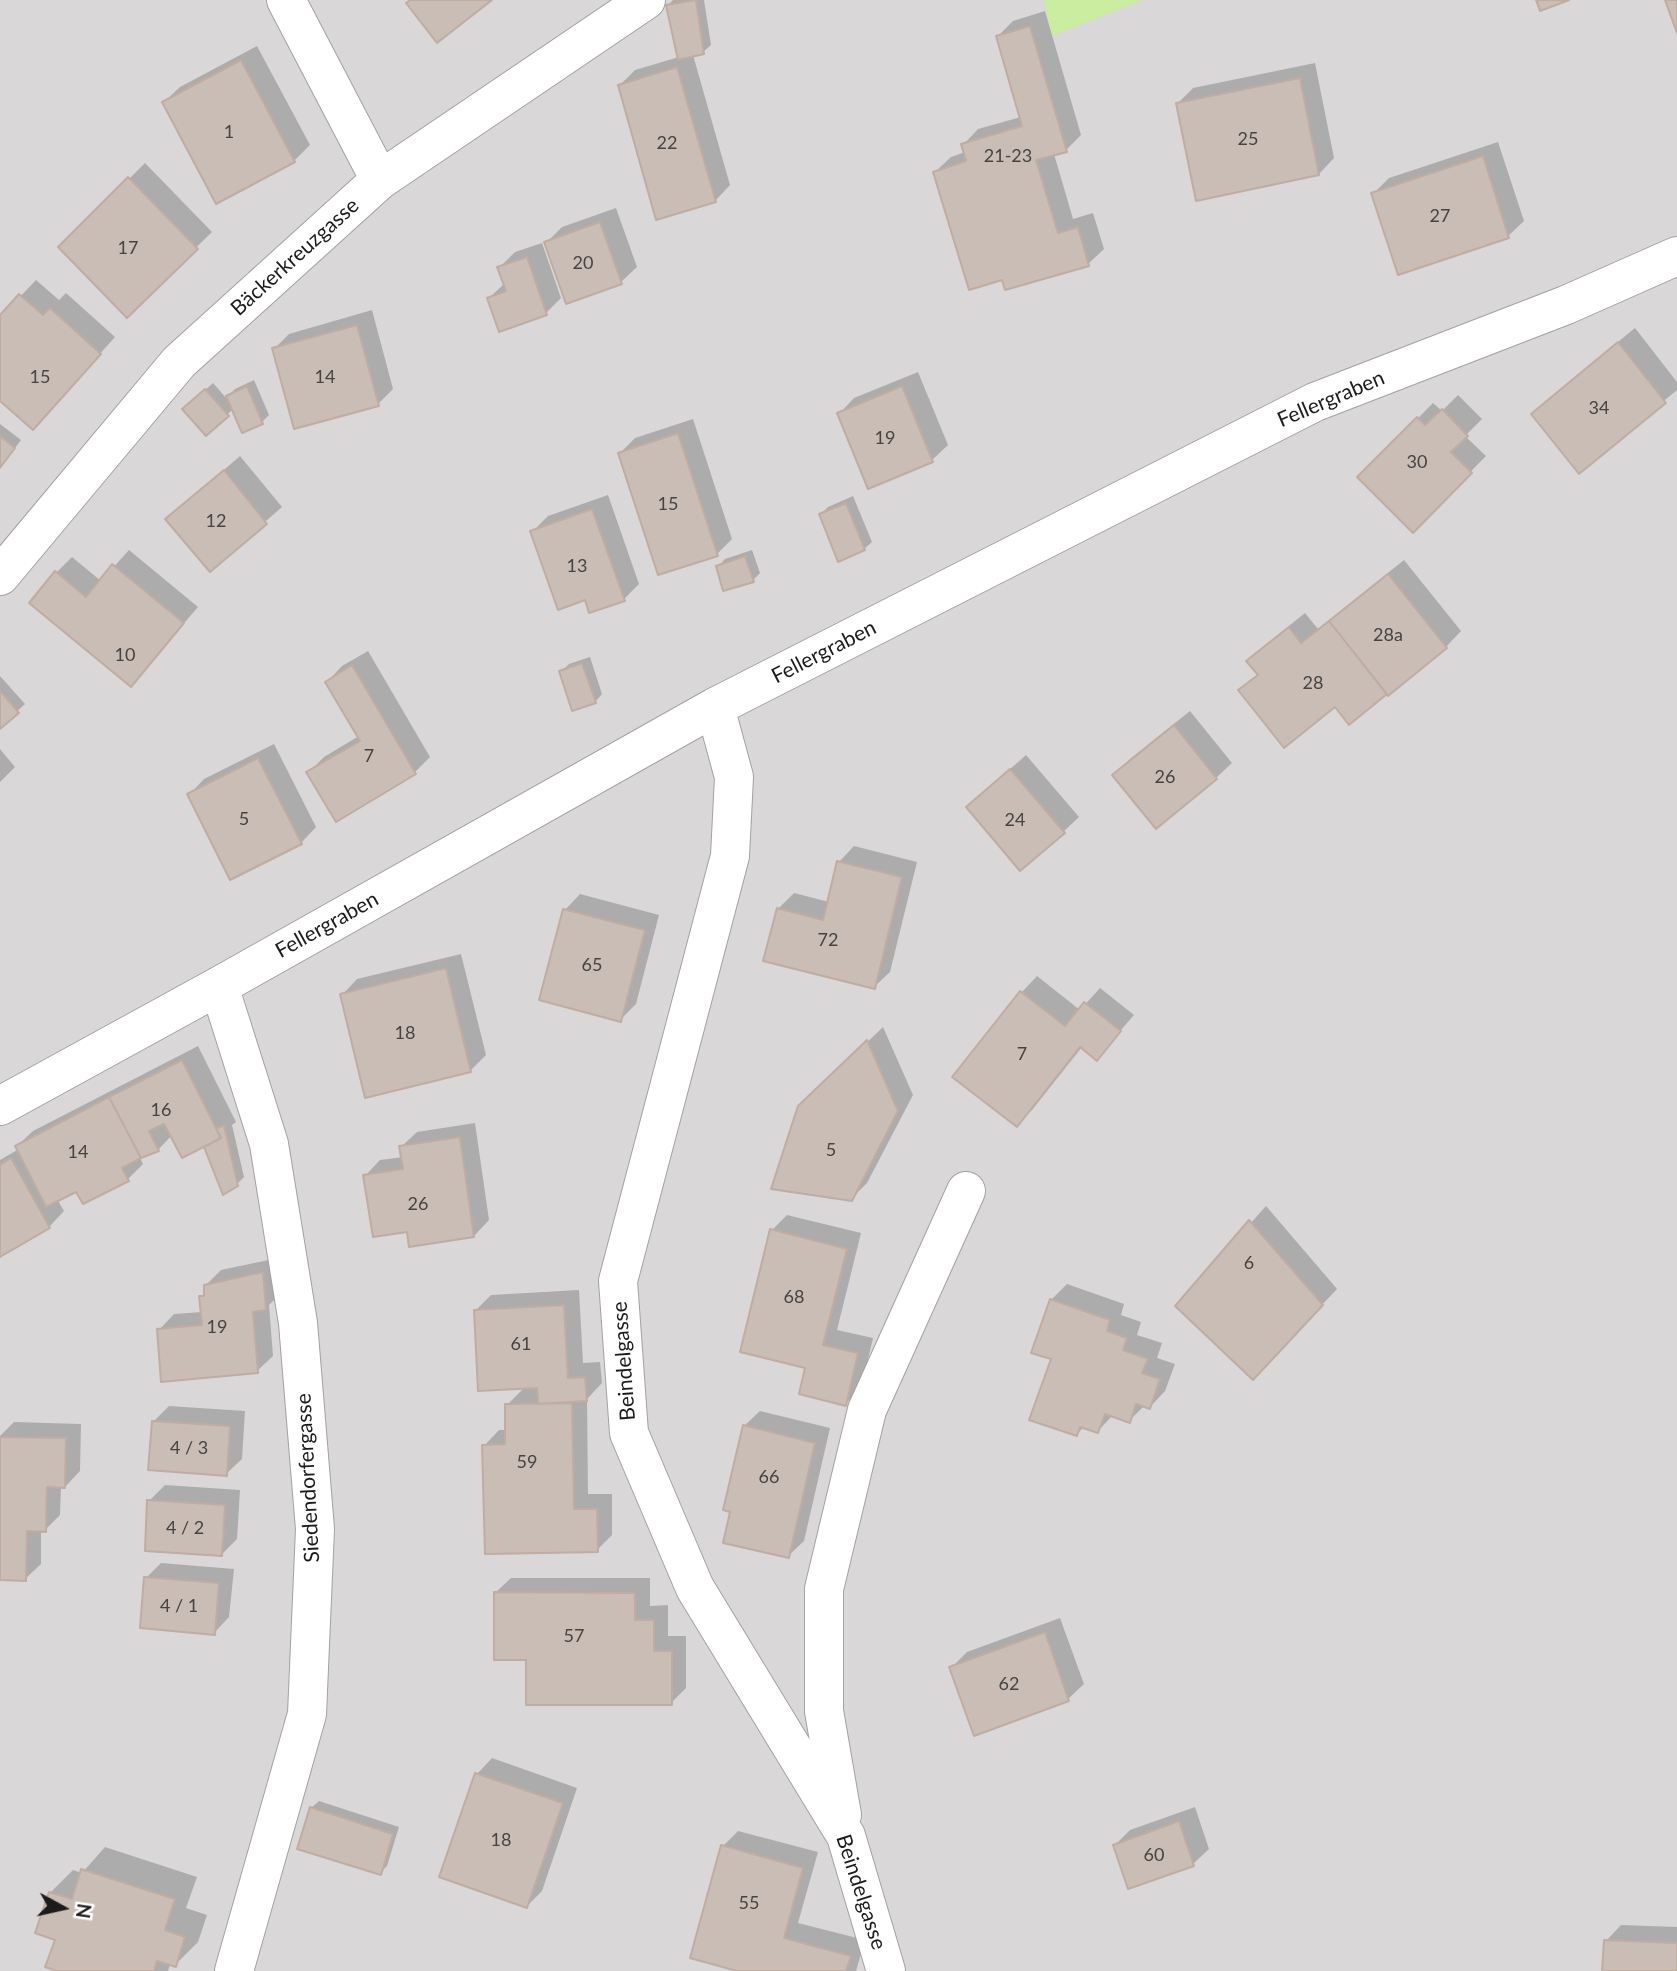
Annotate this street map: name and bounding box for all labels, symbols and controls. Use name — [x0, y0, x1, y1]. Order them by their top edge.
house number: 1 — [224, 121, 234, 143]
house number: 25 — [1238, 128, 1258, 150]
house number: 22 — [657, 132, 677, 154]
house number: 21-23 — [984, 145, 1032, 167]
street label: Bäckerkreuzgasse — [226, 193, 364, 321]
house number: 27 — [1430, 205, 1450, 227]
house number: 17 — [118, 237, 138, 259]
house number: 20 — [573, 252, 593, 274]
street label: Fellergraben — [1274, 365, 1388, 433]
house number: 15 — [30, 366, 50, 388]
house number: 14 — [315, 366, 335, 388]
house number: 34 — [1589, 397, 1609, 419]
house number: 19 — [875, 427, 895, 449]
house number: 30 — [1407, 451, 1427, 473]
house number: 15 — [658, 493, 678, 515]
house number: 12 — [206, 510, 226, 532]
house number: 13 — [567, 555, 587, 577]
street label: Fellergraben — [768, 615, 880, 689]
house number: 28a — [1373, 624, 1403, 646]
house number: 10 — [115, 644, 135, 666]
house number: 28 — [1303, 672, 1323, 694]
house number: 7 — [364, 745, 374, 767]
house number: 26 — [1155, 766, 1175, 788]
house number: 5 — [239, 808, 249, 830]
house number: 24 — [1005, 809, 1025, 831]
street label: Fellergraben — [271, 886, 383, 964]
house number: 72 — [818, 929, 838, 951]
house number: 65 — [582, 954, 602, 976]
house number: 18 — [395, 1022, 415, 1044]
house number: 7 — [1017, 1043, 1027, 1065]
house number: 16 — [151, 1099, 171, 1121]
house number: 5 — [826, 1139, 836, 1161]
house number: 14 — [68, 1141, 88, 1163]
house number: 26 — [408, 1193, 428, 1215]
house number: 6 — [1244, 1252, 1254, 1274]
house number: 68 — [784, 1286, 804, 1308]
street label: Beindelgasse — [607, 1300, 641, 1422]
house number: 19 — [207, 1316, 227, 1338]
house number: 61 — [511, 1333, 531, 1355]
street label: Siedendorfergasse — [291, 1393, 325, 1563]
house number: 4 / 3 — [170, 1437, 208, 1459]
house number: 59 — [517, 1451, 537, 1473]
house number: 66 — [759, 1466, 779, 1488]
house number: 4 / 2 — [166, 1517, 204, 1539]
house number: 4 / 1 — [160, 1595, 198, 1617]
house number: 57 — [564, 1625, 584, 1647]
house number: 62 — [999, 1673, 1019, 1695]
house number: 18 — [491, 1829, 511, 1851]
street label: Beindelgasse — [831, 1831, 891, 1953]
house number: 60 — [1144, 1844, 1164, 1866]
north arrow — [28, 1873, 98, 1943]
house number: 55 — [739, 1892, 759, 1914]
text: N — [72, 1902, 97, 1920]

